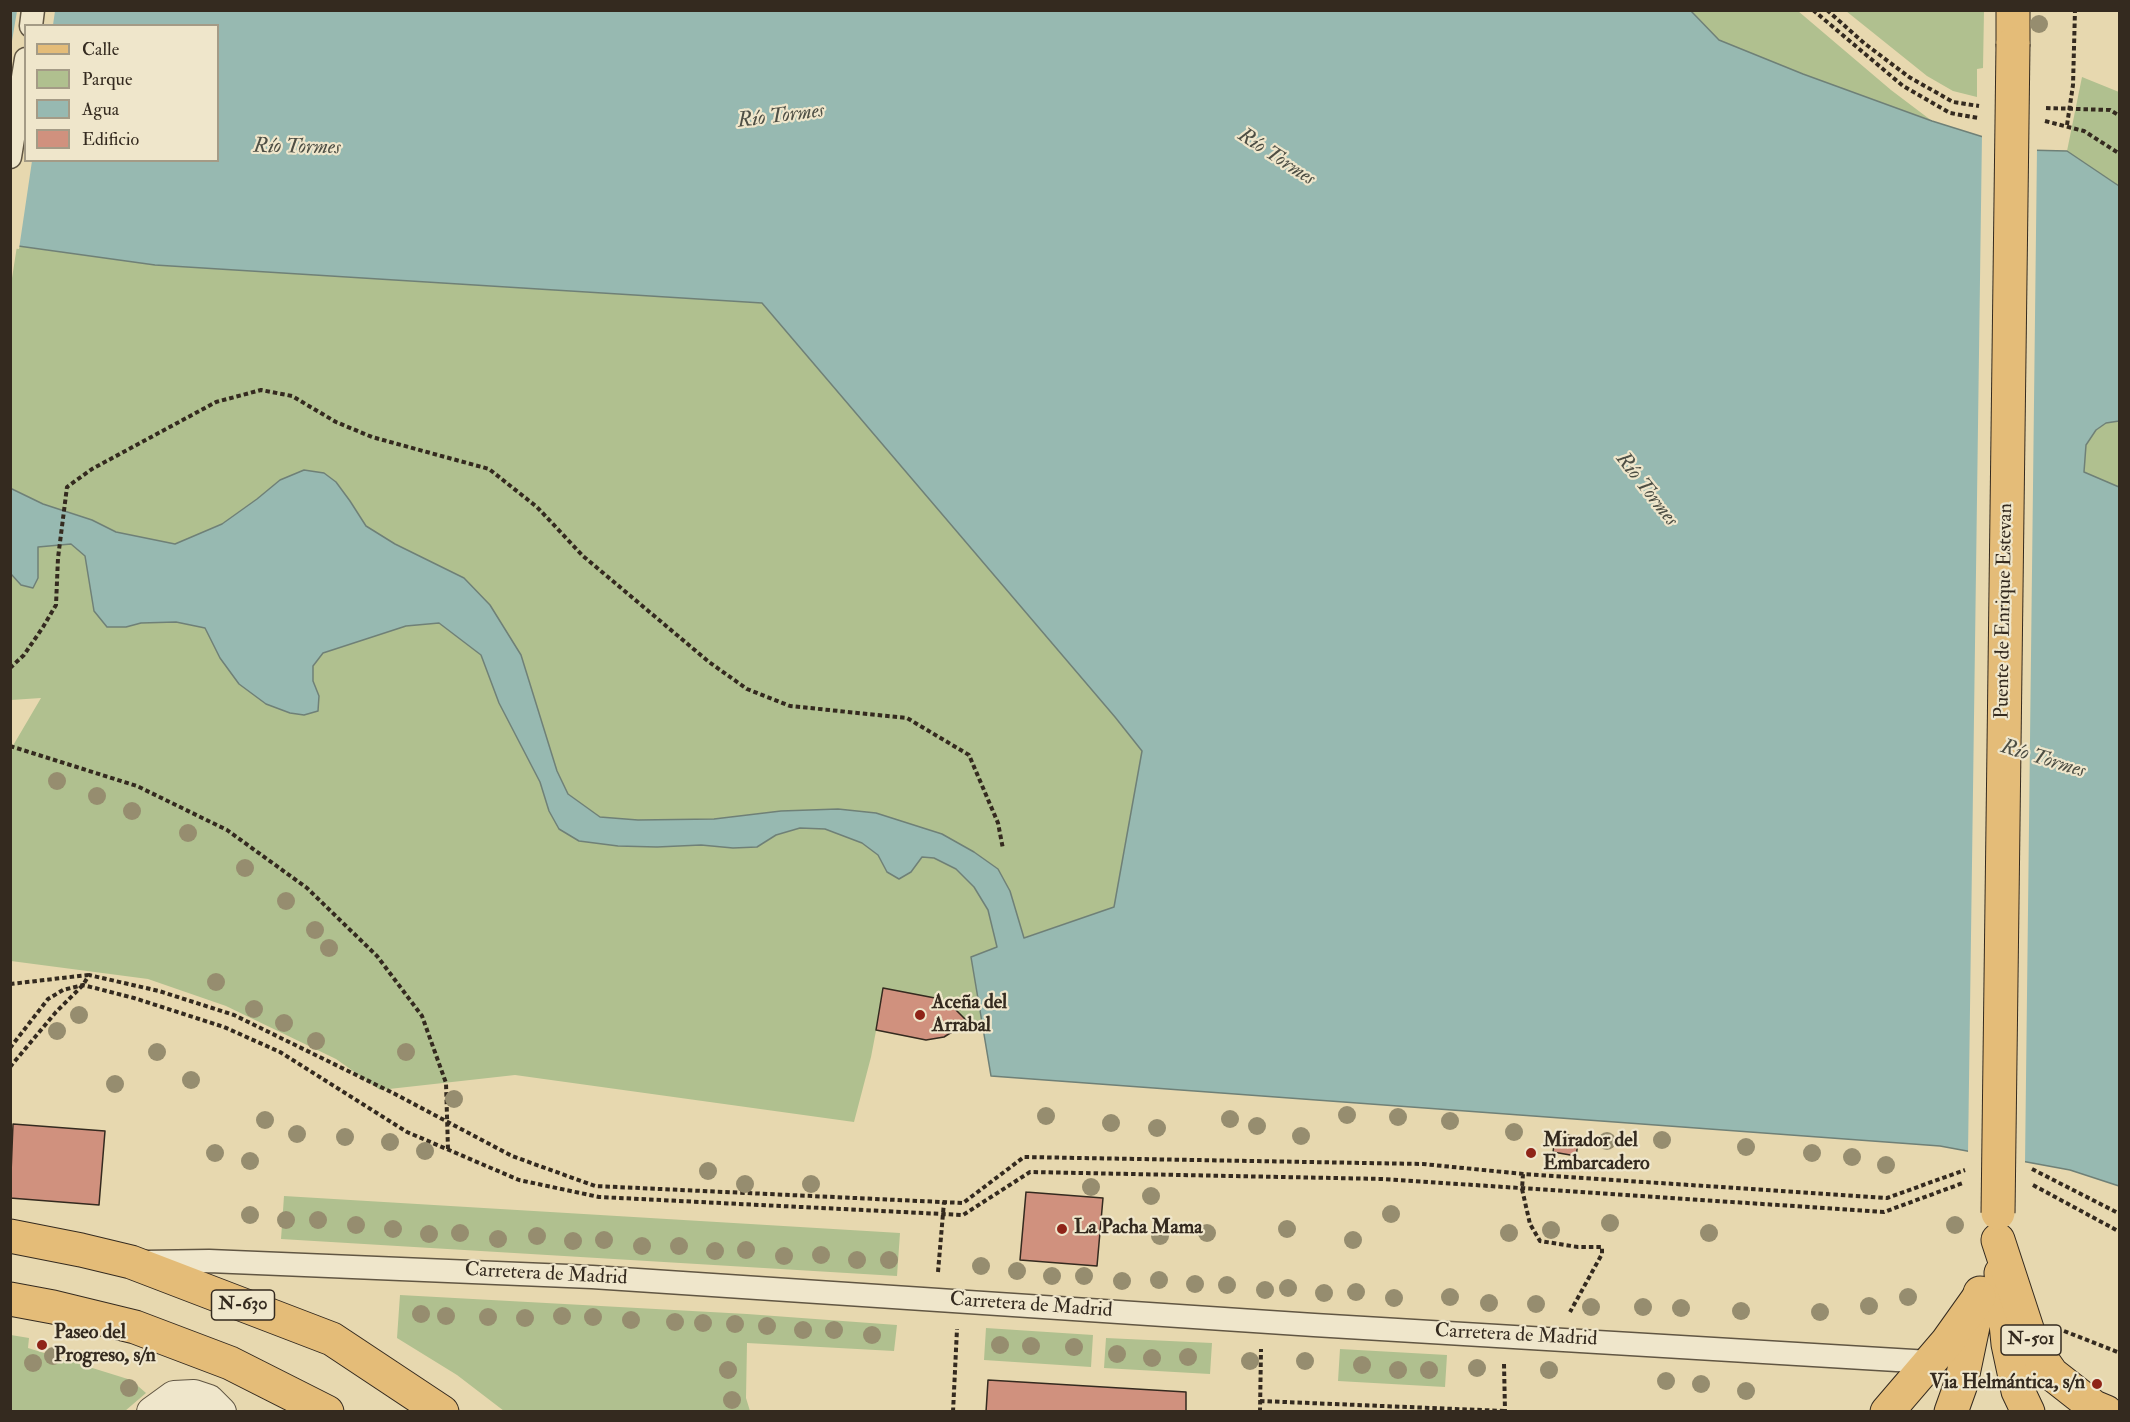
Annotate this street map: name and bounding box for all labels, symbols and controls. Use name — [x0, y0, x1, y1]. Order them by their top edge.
legend — [24, 24, 219, 162]
text: Calle — [82, 38, 119, 61]
text: Parque — [82, 68, 132, 91]
text: Agua — [82, 98, 119, 121]
water label: Río Tormes — [736, 99, 826, 135]
water label: Río Tormes — [1233, 124, 1319, 192]
text: Edificio — [82, 128, 139, 151]
water label: Río Tormes — [253, 135, 341, 161]
water label: Río Tormes — [1609, 448, 1683, 532]
street label: Puente de Enrique Estevan — [1991, 503, 2019, 719]
water label: Río Tormes — [1998, 735, 2088, 785]
place label: Aceña del Arrabal — [932, 992, 1007, 1039]
marker: Aceña del Arrabal — [913, 1008, 927, 1022]
place label: Mirador del Embarcadero — [1543, 1130, 1650, 1177]
marker: Mirador del Embarcadero — [1524, 1146, 1538, 1160]
place label: La Pacha Mama — [1074, 1217, 1203, 1241]
marker: La Pacha Mama — [1055, 1222, 1069, 1236]
street label: Carretera de Madrid — [464, 1259, 628, 1291]
street label: Carretera de Madrid — [949, 1288, 1113, 1324]
road number: N-630 — [212, 1290, 274, 1320]
street label: Carretera de Madrid — [1434, 1320, 1598, 1352]
place label: Paseo del Progreso, s/n — [54, 1322, 156, 1369]
road number: N-501 — [2001, 1325, 2061, 1355]
marker: Paseo del Progreso, s/n — [35, 1338, 49, 1352]
place label: Via Helmántica, s/n — [1930, 1372, 2085, 1396]
marker: Via Helmántica, s/n — [2090, 1377, 2104, 1391]

